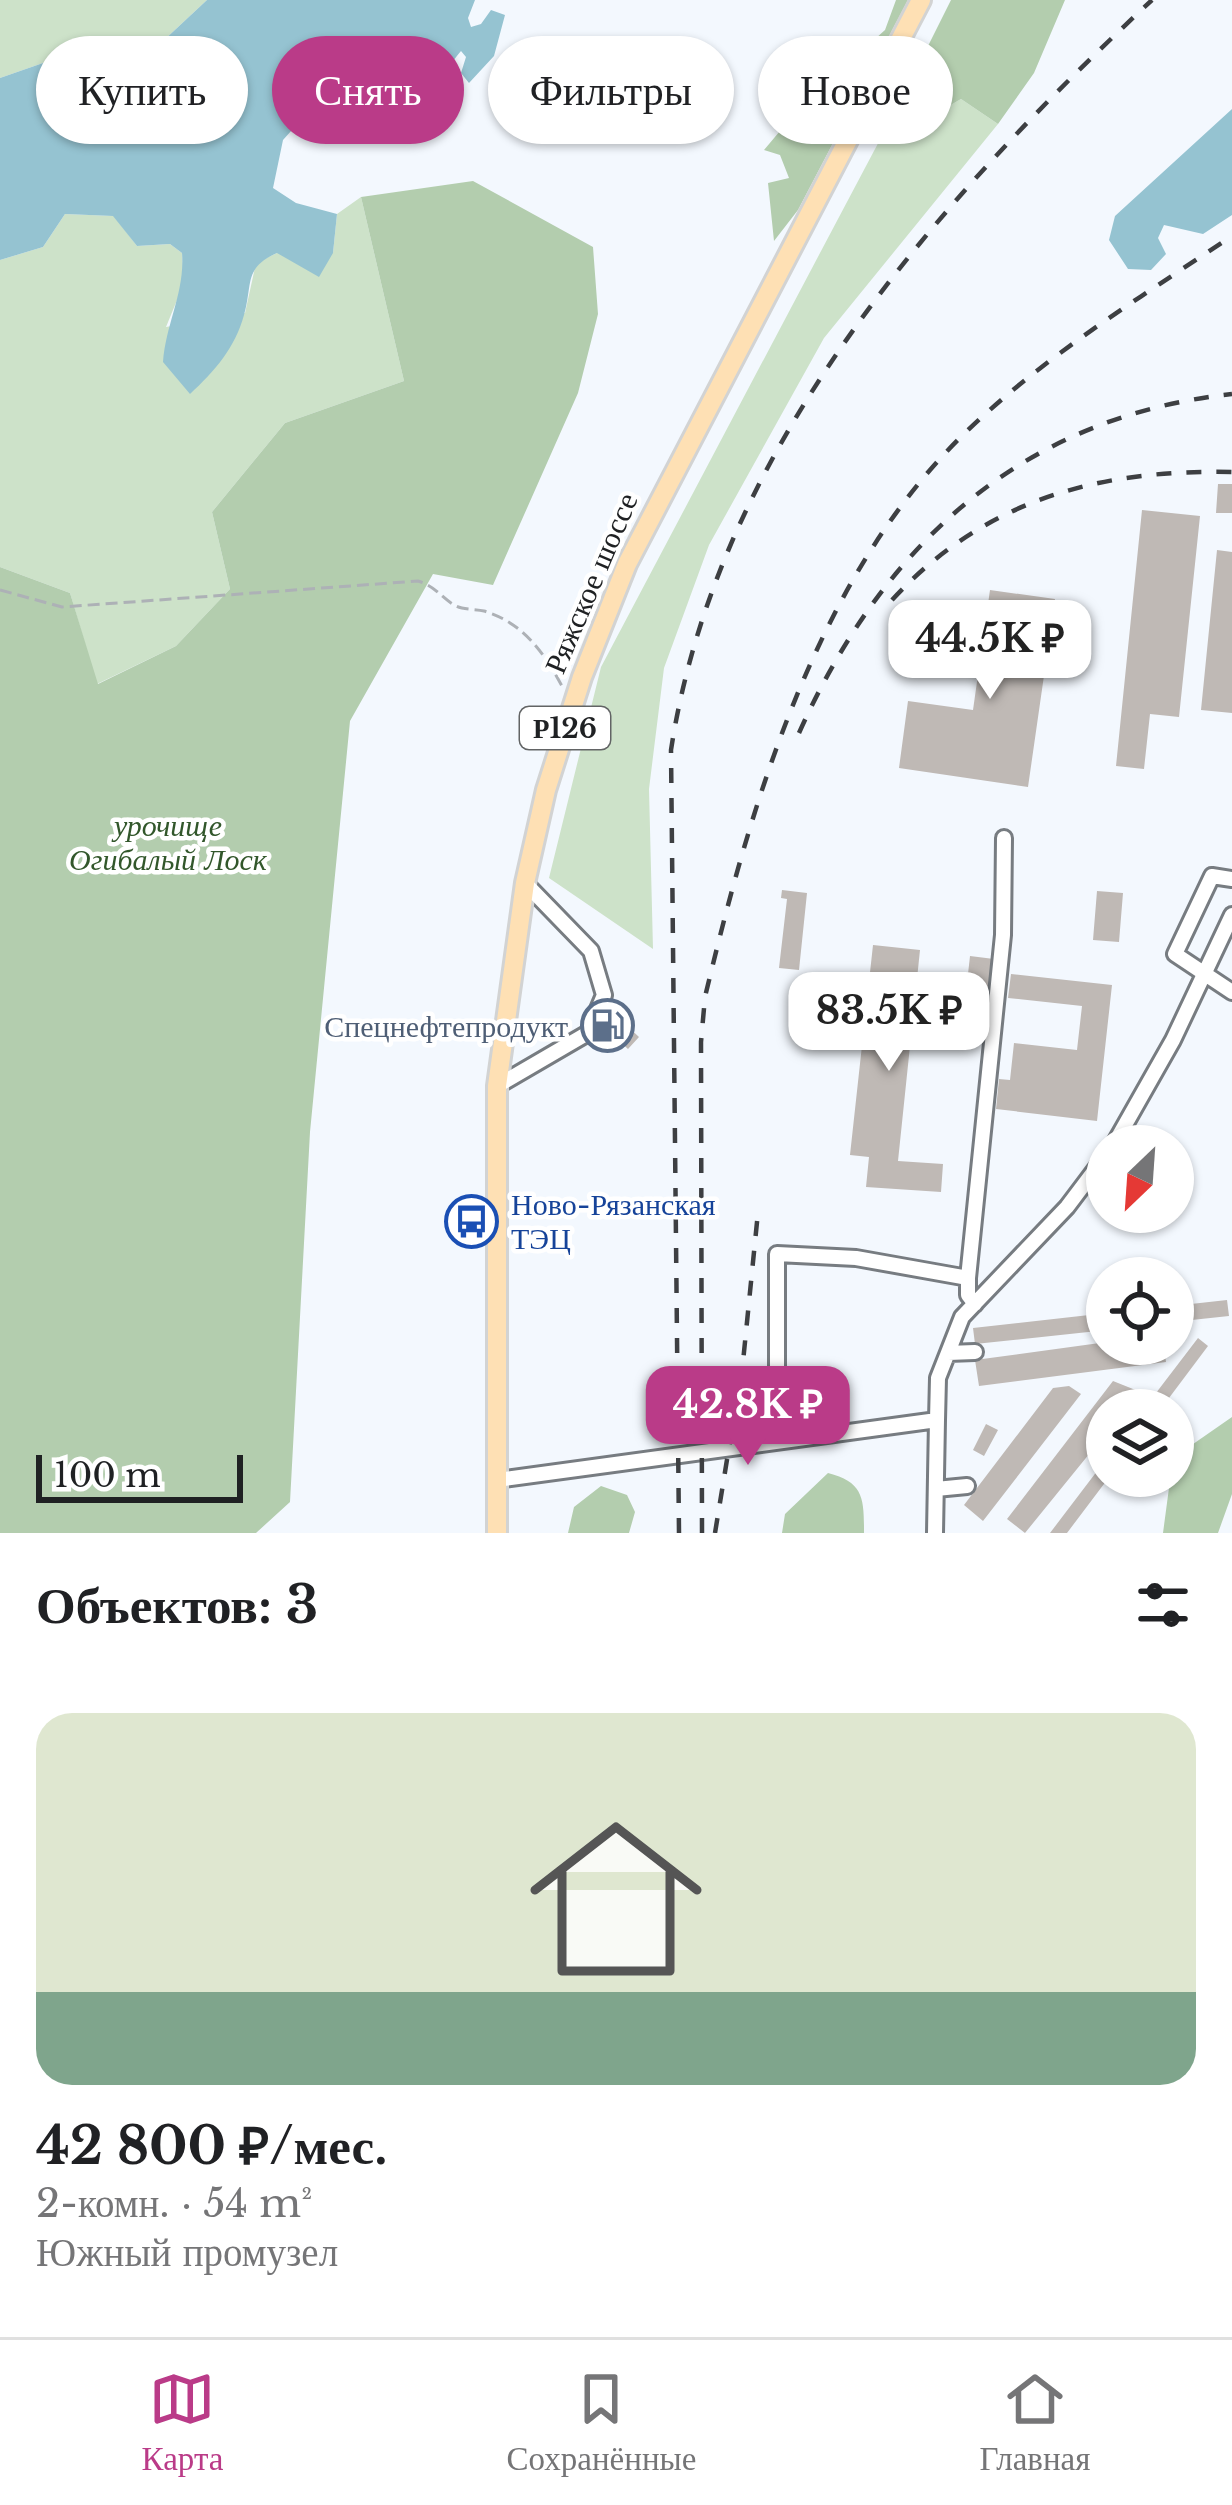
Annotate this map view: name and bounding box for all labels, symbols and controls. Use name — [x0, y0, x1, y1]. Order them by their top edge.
chip: Купить — [36, 36, 248, 144]
chip: Снять — [272, 36, 464, 144]
chip: Фильтры — [488, 36, 734, 144]
chip: Новое — [758, 36, 953, 144]
street label: Ряжское шоссе — [536, 487, 646, 679]
pin: 44.5K ₽ — [879, 600, 1101, 702]
text: 44.5K ₽ — [915, 614, 1065, 663]
road number: Р126 — [520, 707, 610, 749]
park label: урочище Огибалый Лоск — [69, 807, 268, 878]
pin: 83.5K ₽ — [778, 972, 1000, 1074]
text: 83.5K ₽ — [815, 986, 963, 1035]
fuel station icon: Спецнефтепродукт — [579, 998, 635, 1054]
place label: Спецнефтепродукт — [324, 1008, 568, 1045]
north arrow — [1086, 1125, 1194, 1233]
map controls — [1086, 1125, 1194, 1497]
place label: Ново-Рязанская ТЭЦ — [511, 1186, 716, 1257]
bus stop icon: Ново-Рязанская ТЭЦ — [444, 1193, 500, 1249]
button: locate — [1086, 1257, 1194, 1365]
pin: 42.8K ₽ — [637, 1366, 859, 1468]
text: 42.8K ₽ — [673, 1380, 823, 1429]
button: layers — [1086, 1389, 1194, 1497]
scale bar — [36, 1449, 243, 1502]
text: 100 m — [54, 1455, 161, 1496]
icon: filters — [1130, 1572, 1196, 1638]
text: Объектов: 3 — [36, 1574, 318, 1637]
icon: home — [508, 1791, 724, 2007]
text: 42 800 ₽/мес. — [36, 2115, 388, 2178]
text: 2-комн. · 54 m² — [36, 2179, 312, 2228]
text: Южный промузел — [36, 2228, 338, 2277]
tab: Карта — [142, 2366, 223, 2479]
tab: Сохранённые — [507, 2366, 696, 2479]
tab: Главная — [980, 2366, 1090, 2479]

